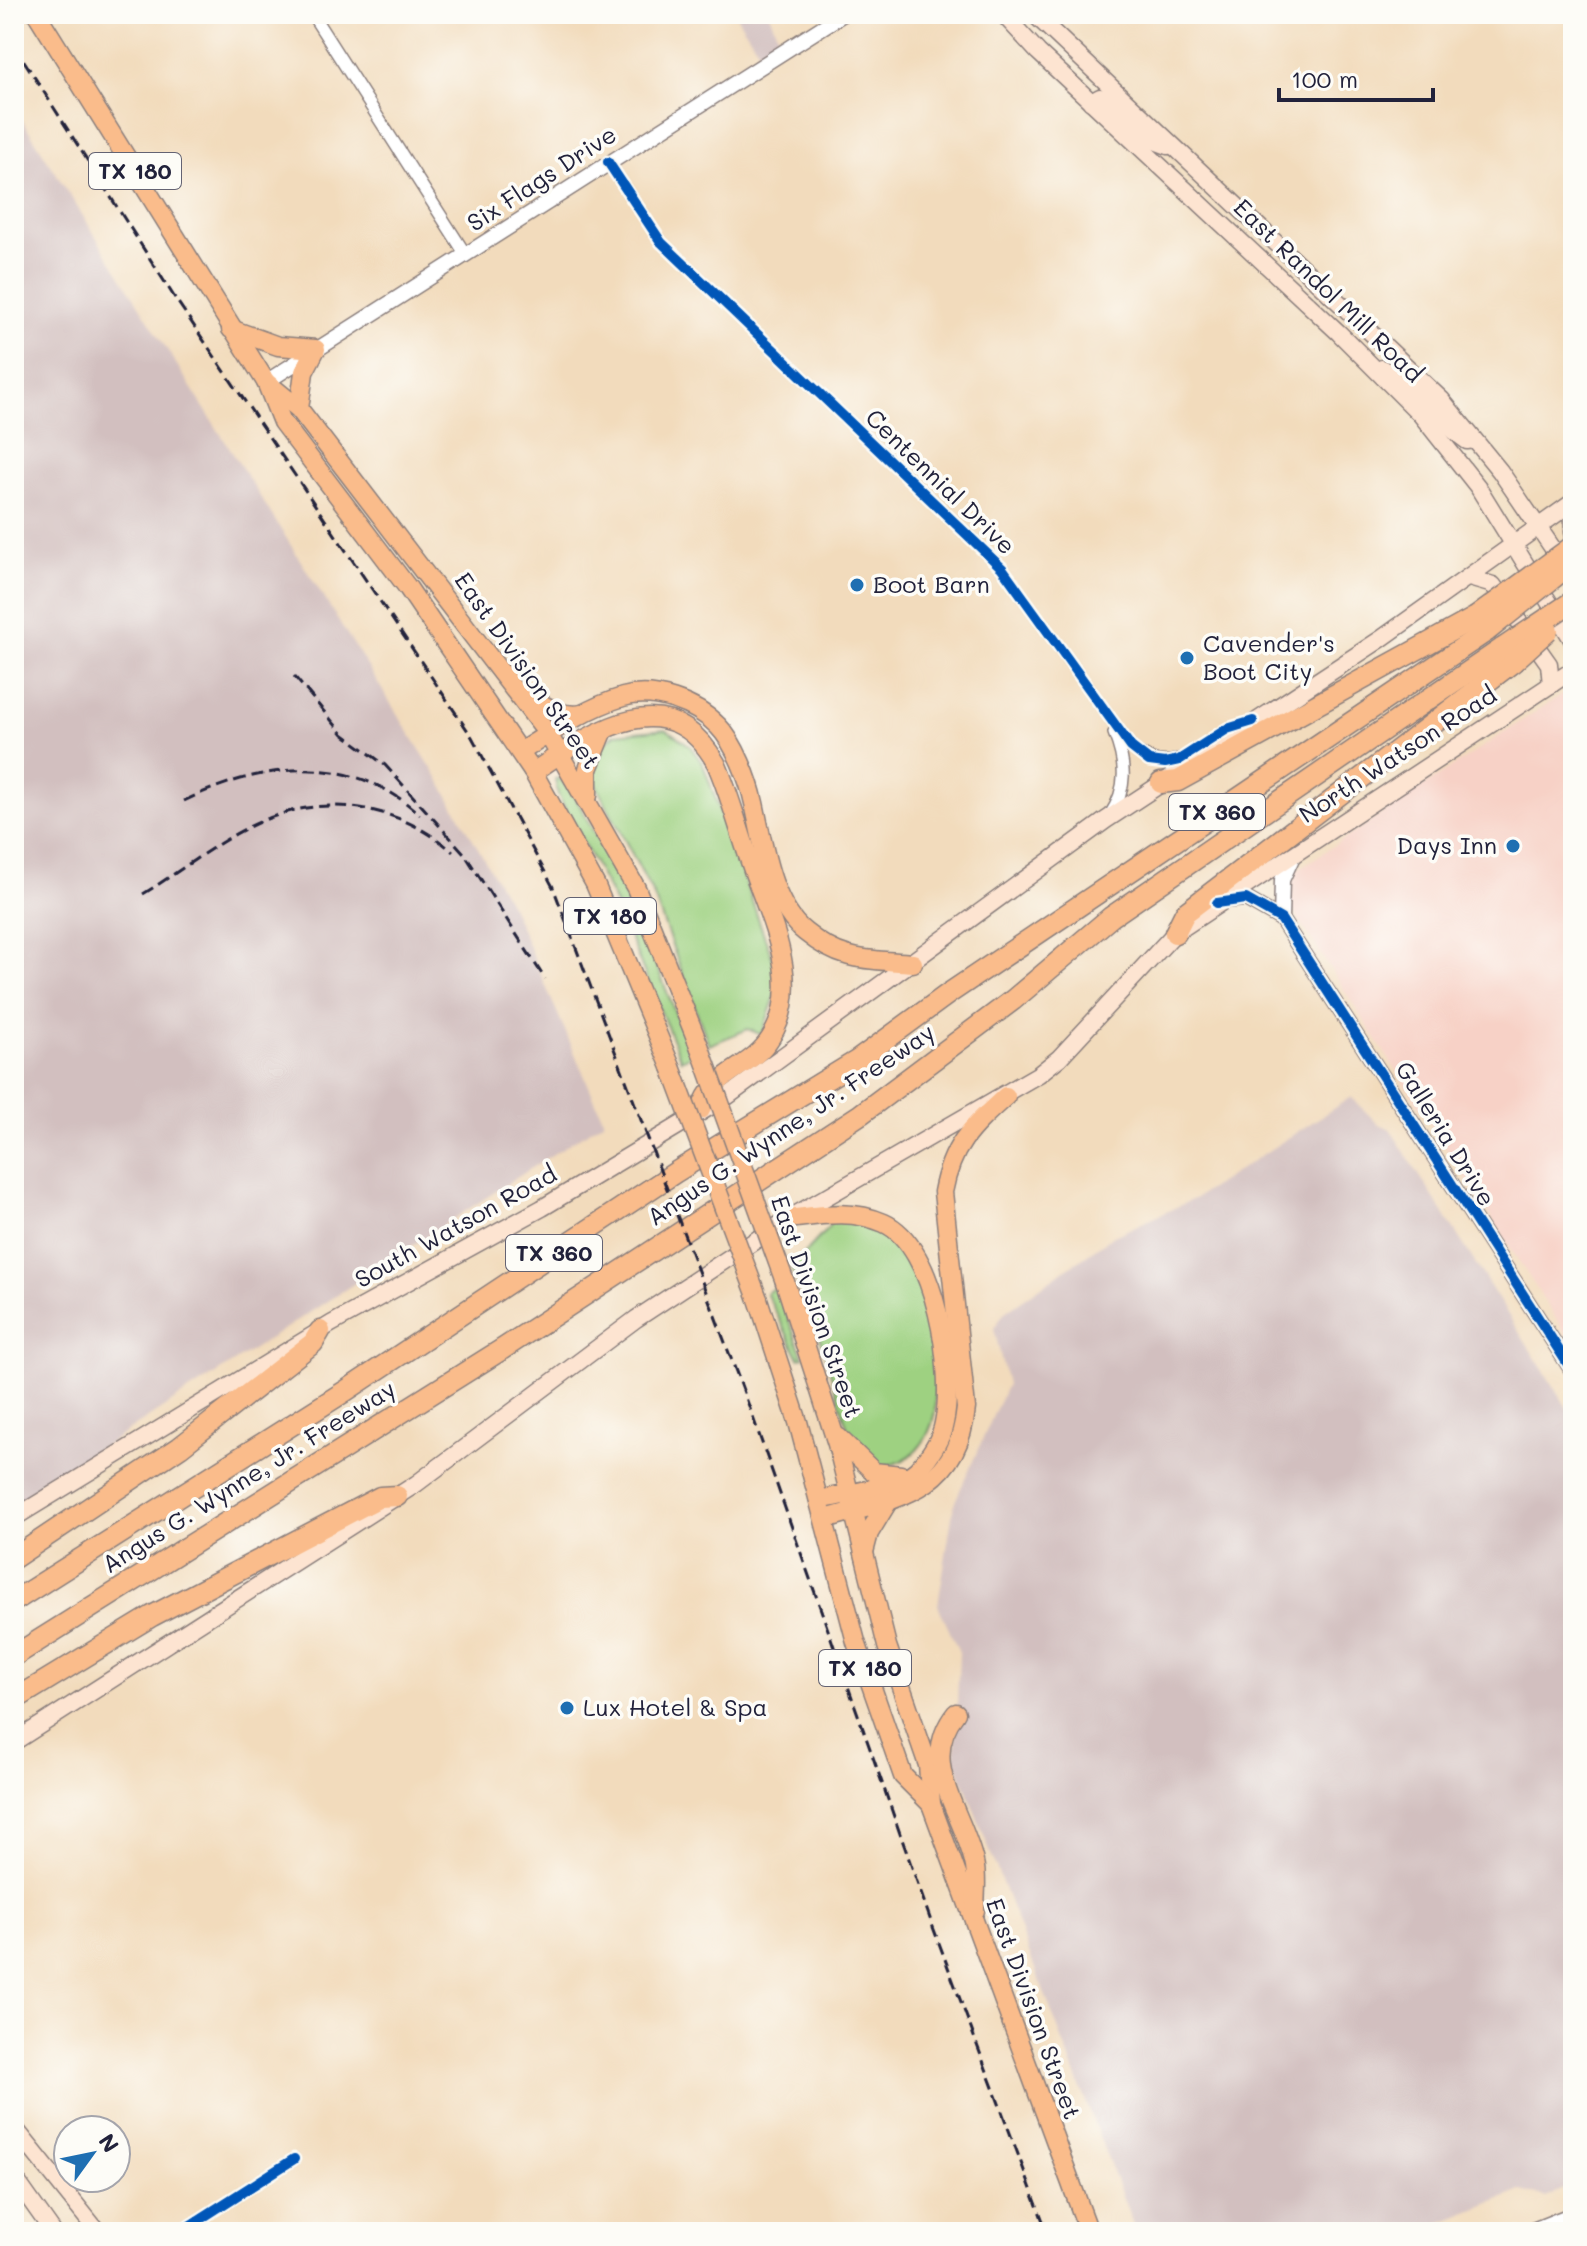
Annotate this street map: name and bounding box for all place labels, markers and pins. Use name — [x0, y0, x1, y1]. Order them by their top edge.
place label: Boot Barn — [873, 568, 990, 599]
marker: Boot Barn — [848, 576, 866, 594]
place label: Cavender's Boot City — [1203, 627, 1335, 686]
marker: Cavender's Boot City — [1178, 649, 1196, 667]
place label: Days Inn — [1397, 829, 1497, 860]
marker: Days Inn — [1504, 837, 1522, 855]
place label: Lux Hotel & Spa — [583, 1691, 767, 1722]
marker: Lux Hotel & Spa — [558, 1699, 576, 1717]

